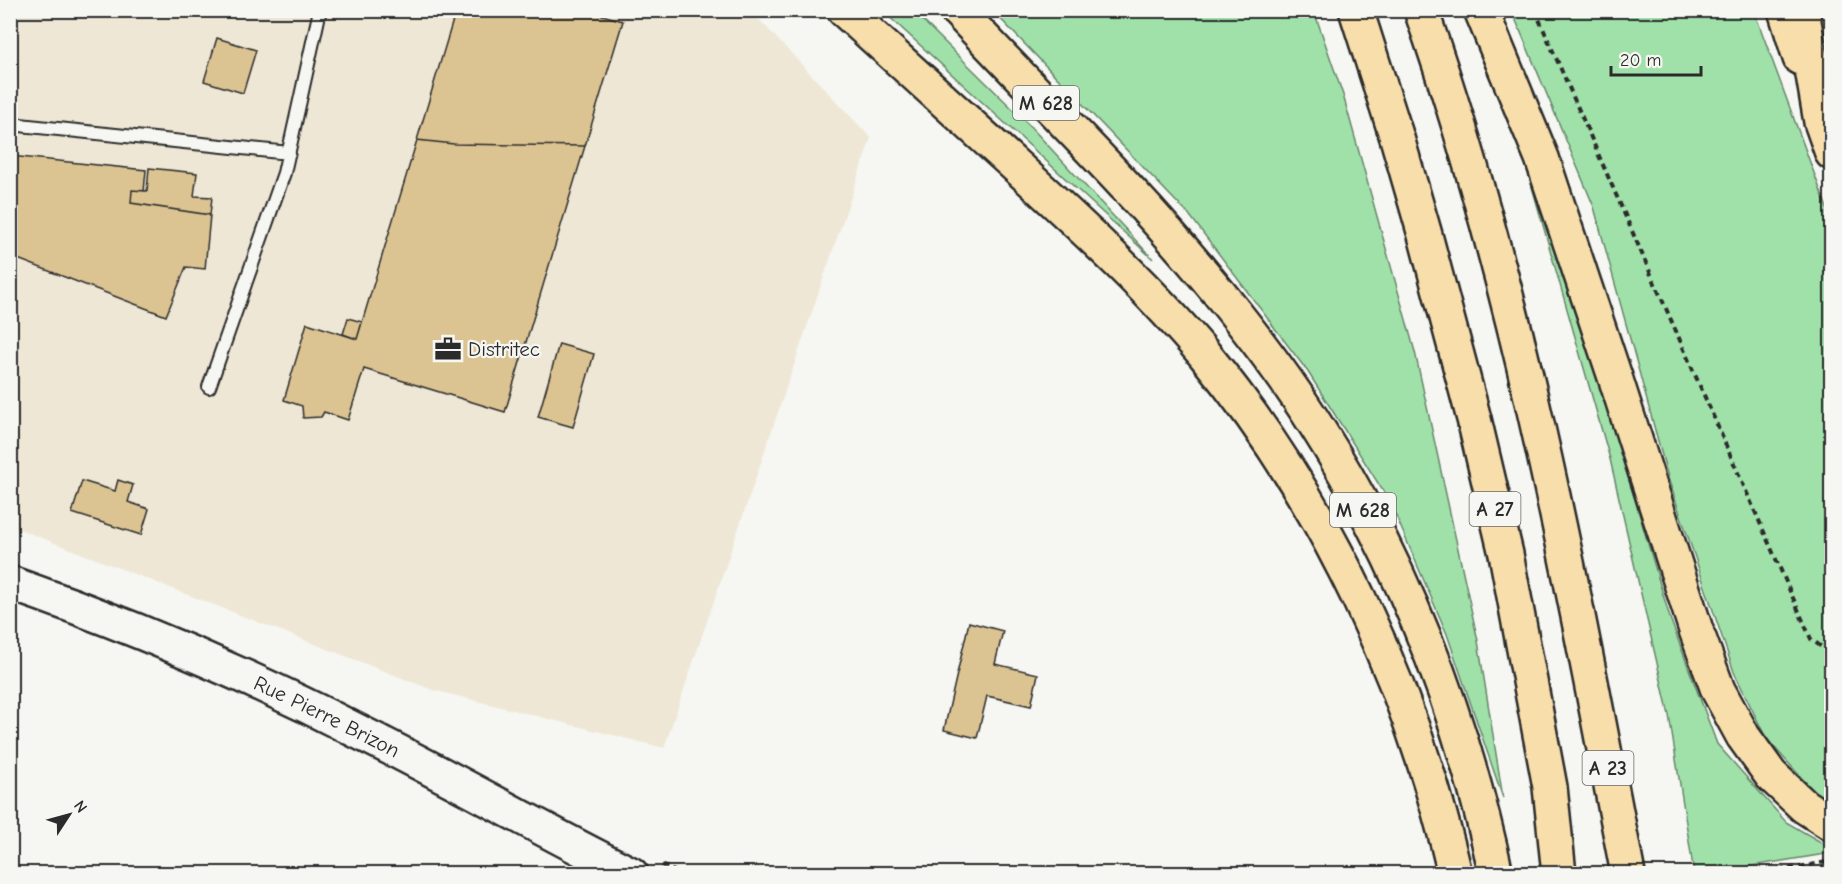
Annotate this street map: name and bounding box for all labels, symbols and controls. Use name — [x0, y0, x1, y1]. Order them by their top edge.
scale bar — [1611, 39, 1701, 77]
text: 20 m — [1620, 50, 1661, 71]
road number: M 628 — [1013, 86, 1079, 120]
office icon: Distritec — [433, 334, 463, 364]
place label: Distritec — [468, 337, 540, 361]
road number: A 27 — [1470, 492, 1520, 526]
road number: M 628 — [1330, 493, 1396, 527]
street label: Rue Pierre Brizon — [250, 671, 404, 762]
road number: A 23 — [1582, 751, 1634, 785]
north arrow — [39, 785, 99, 845]
text: N — [70, 797, 91, 816]

